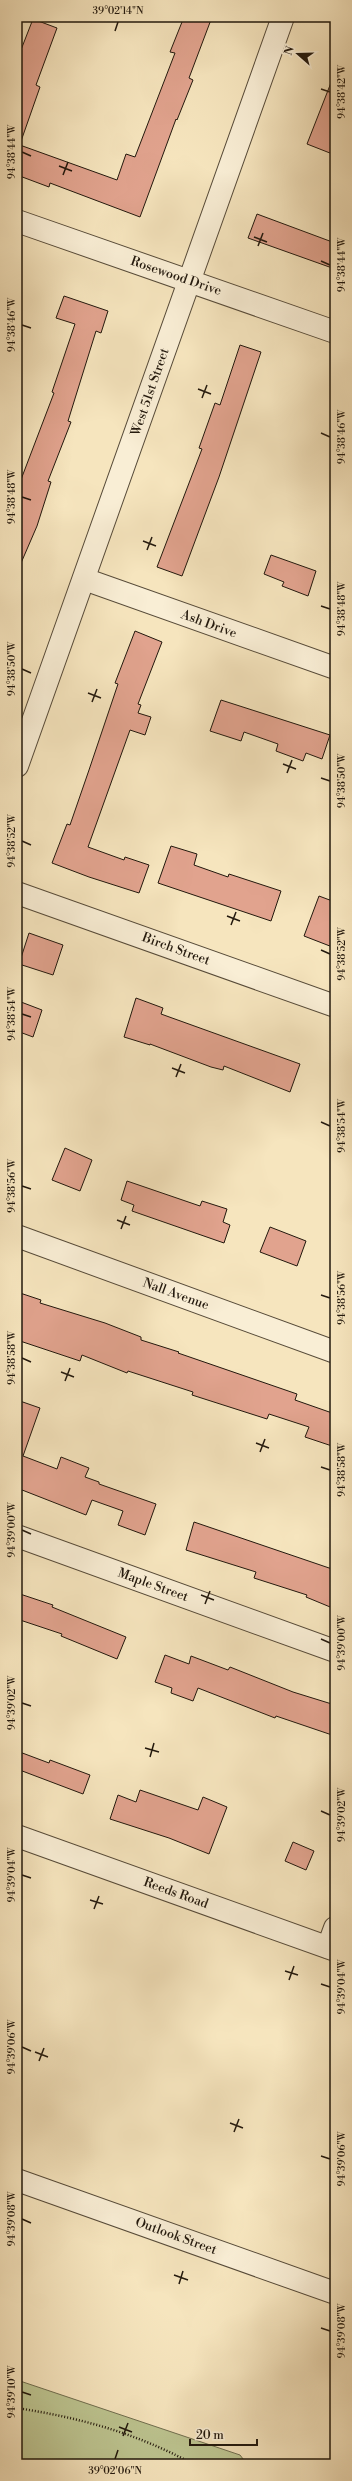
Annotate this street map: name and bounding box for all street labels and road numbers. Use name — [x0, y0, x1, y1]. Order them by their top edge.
street label: Rosewood Drive — [128, 253, 224, 299]
street label: West 51st Street — [127, 346, 173, 439]
street label: Ash Drive — [178, 606, 239, 642]
street label: Birch Street — [139, 929, 213, 969]
street label: Nall Avenue — [141, 1275, 212, 1314]
street label: Maple Street — [116, 1565, 191, 1605]
street label: Reeds Road — [141, 1874, 211, 1912]
street label: Outlook Street — [133, 2214, 219, 2258]

